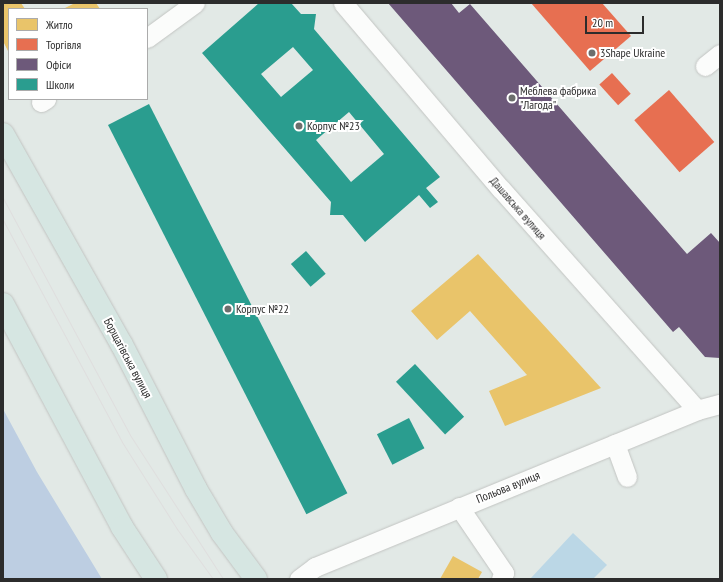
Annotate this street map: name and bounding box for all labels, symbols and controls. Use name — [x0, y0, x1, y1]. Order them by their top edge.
legend — [8, 8, 148, 100]
scale bar — [587, 8, 646, 34]
text: 20 m — [592, 15, 613, 30]
text: Житло — [46, 17, 73, 32]
text: Торгівля — [46, 37, 81, 52]
place label: 3Shape Ukraine — [600, 46, 665, 60]
marker: 3Shape Ukraine — [587, 48, 597, 58]
text: Офіси — [46, 57, 71, 72]
text: Школи — [46, 77, 74, 92]
place label: Меблева фабрика "Лагода" — [520, 84, 596, 112]
marker: Меблева фабрика "Лагода" — [507, 93, 517, 103]
place label: Корпус №23 — [307, 119, 360, 133]
marker: Корпус №23 — [294, 121, 304, 131]
street label: Дашавська вулиця — [487, 174, 549, 242]
place label: Корпус №22 — [236, 302, 289, 316]
marker: Корпус №22 — [223, 304, 233, 314]
street label: Борщагівська вулиця — [101, 315, 155, 401]
street label: Польова вулиця — [474, 468, 542, 506]

